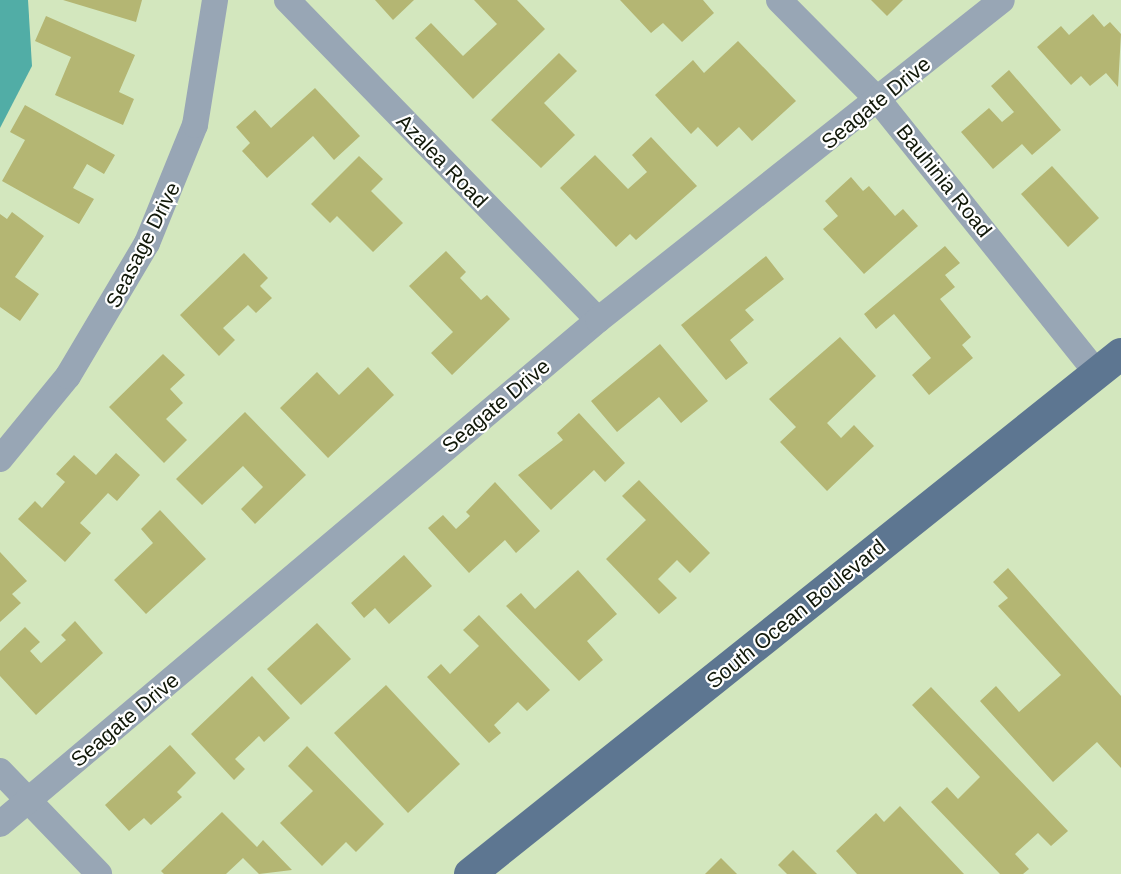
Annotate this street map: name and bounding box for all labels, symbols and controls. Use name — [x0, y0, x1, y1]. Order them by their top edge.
street label: Seagate Drive — [816, 51, 936, 155]
street label: Azalea Road — [391, 109, 493, 213]
street label: Bauhinia Road — [891, 120, 997, 242]
street label: Seasage Drive — [101, 178, 185, 312]
street label: Seagate Drive — [437, 354, 555, 458]
street label: South Ocean Boulevard — [701, 534, 891, 694]
street label: Seagate Drive — [66, 668, 184, 772]

